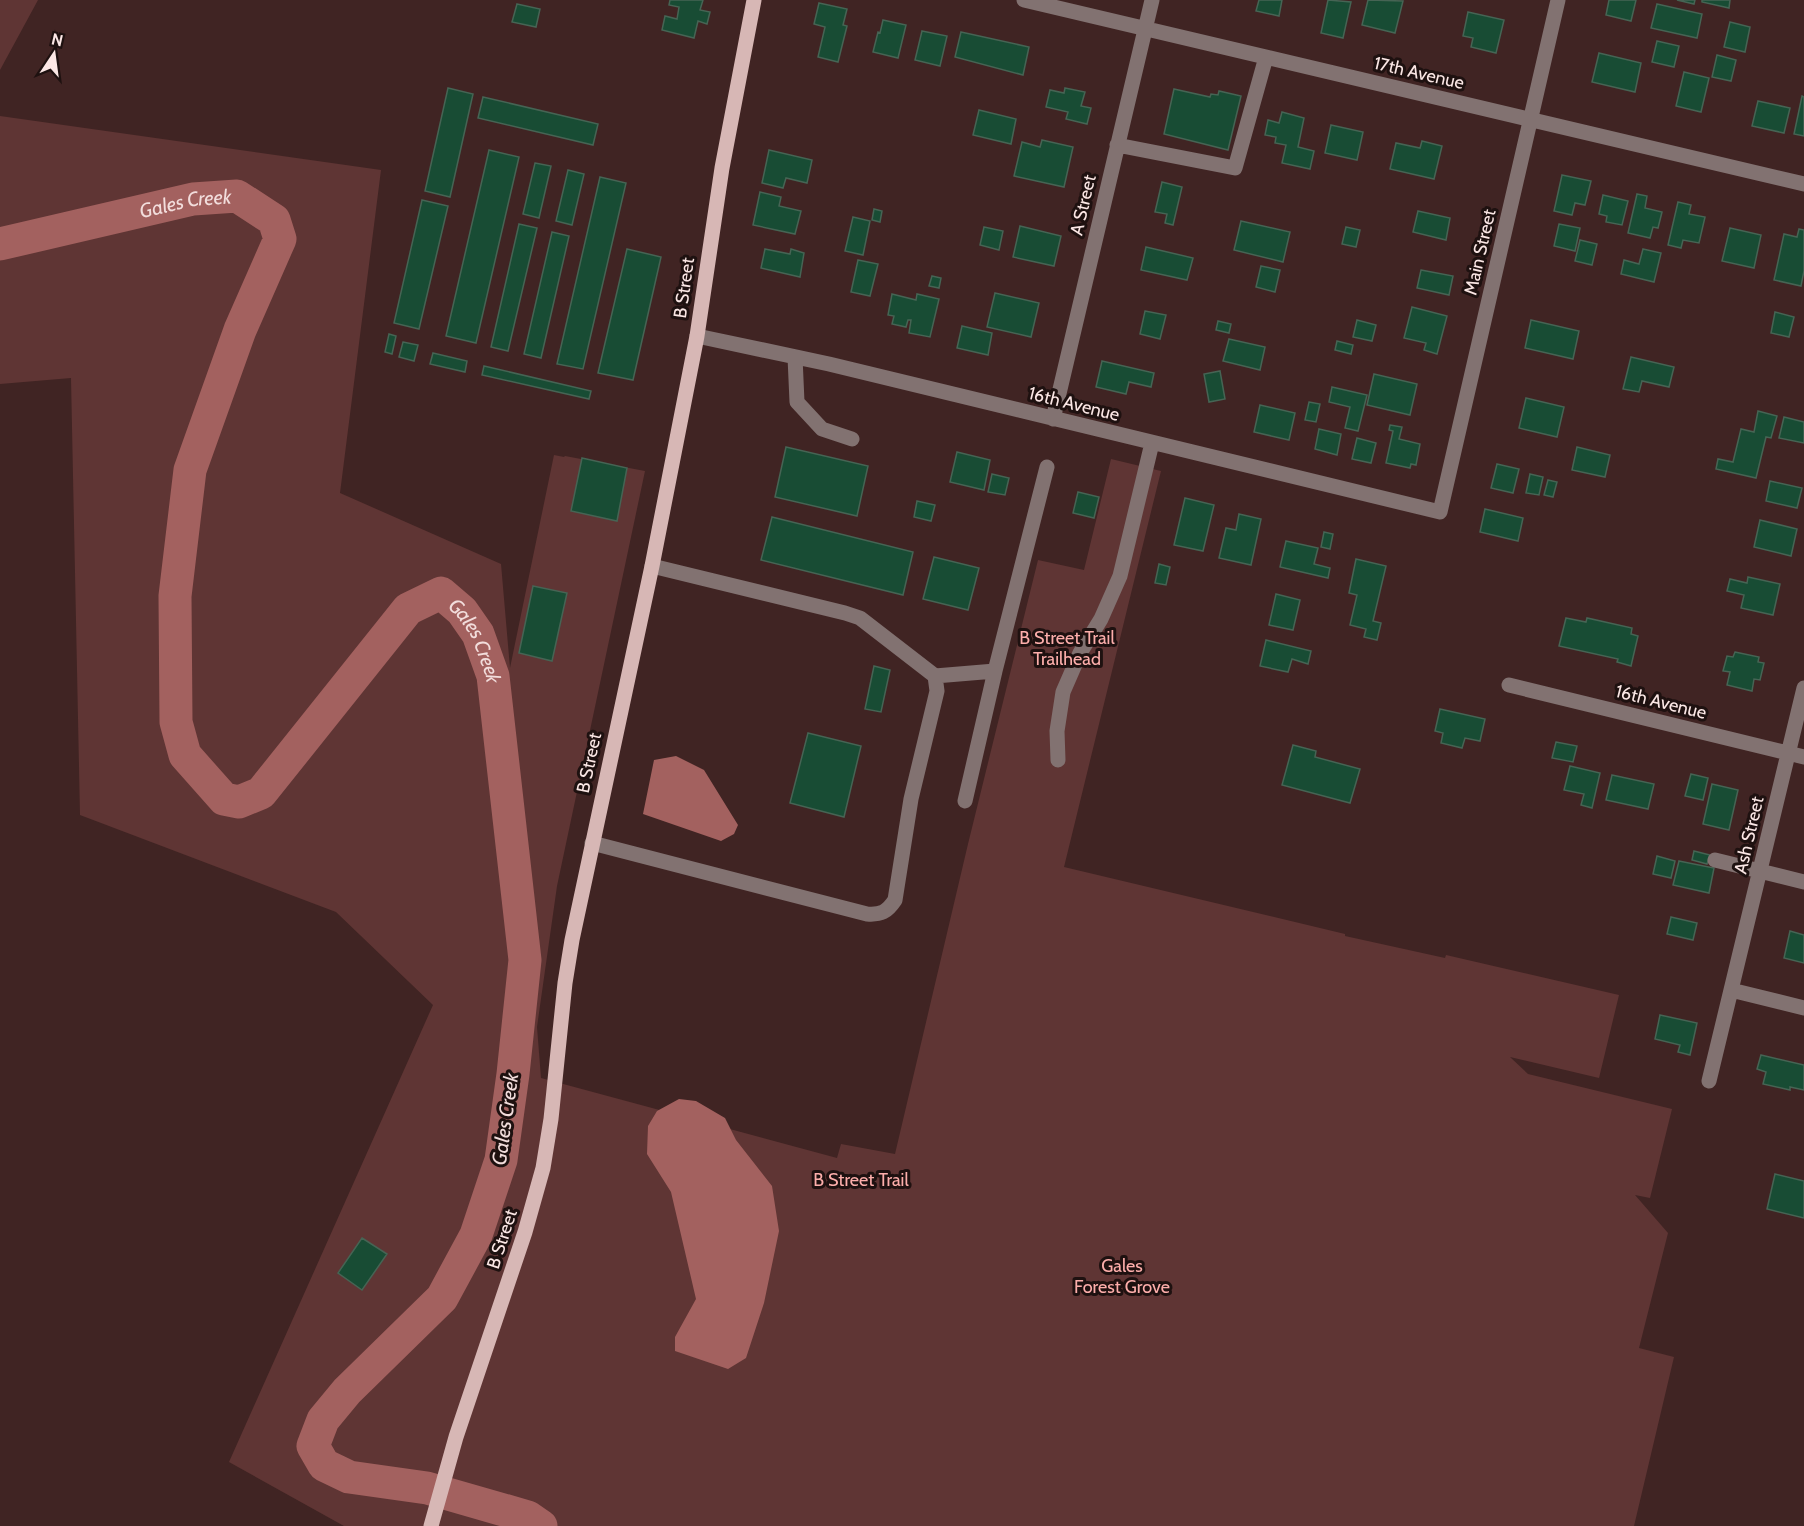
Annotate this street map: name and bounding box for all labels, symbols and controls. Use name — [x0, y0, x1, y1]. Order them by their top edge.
north arrow — [24, 24, 84, 84]
text: N — [50, 29, 65, 50]
street label: 17th Avenue — [1372, 52, 1466, 94]
street label: A Street — [1065, 173, 1101, 237]
water label: Gales Creek — [137, 184, 233, 223]
street label: Main Street — [1459, 207, 1501, 297]
street label: B Street — [669, 256, 699, 320]
street label: 16th Avenue — [1026, 382, 1122, 426]
water label: Gales Creek — [444, 593, 506, 685]
park label: B Street Trail Trailhead — [1019, 627, 1115, 670]
street label: 16th Avenue — [1613, 680, 1709, 724]
street label: B Street — [572, 731, 606, 795]
street label: Ash Street — [1729, 794, 1769, 876]
water label: Gales Creek — [487, 1070, 524, 1167]
park label: B Street Trail — [813, 1169, 909, 1191]
street label: B Street — [482, 1207, 522, 1271]
park label: Gales Forest Grove — [1074, 1255, 1170, 1298]

